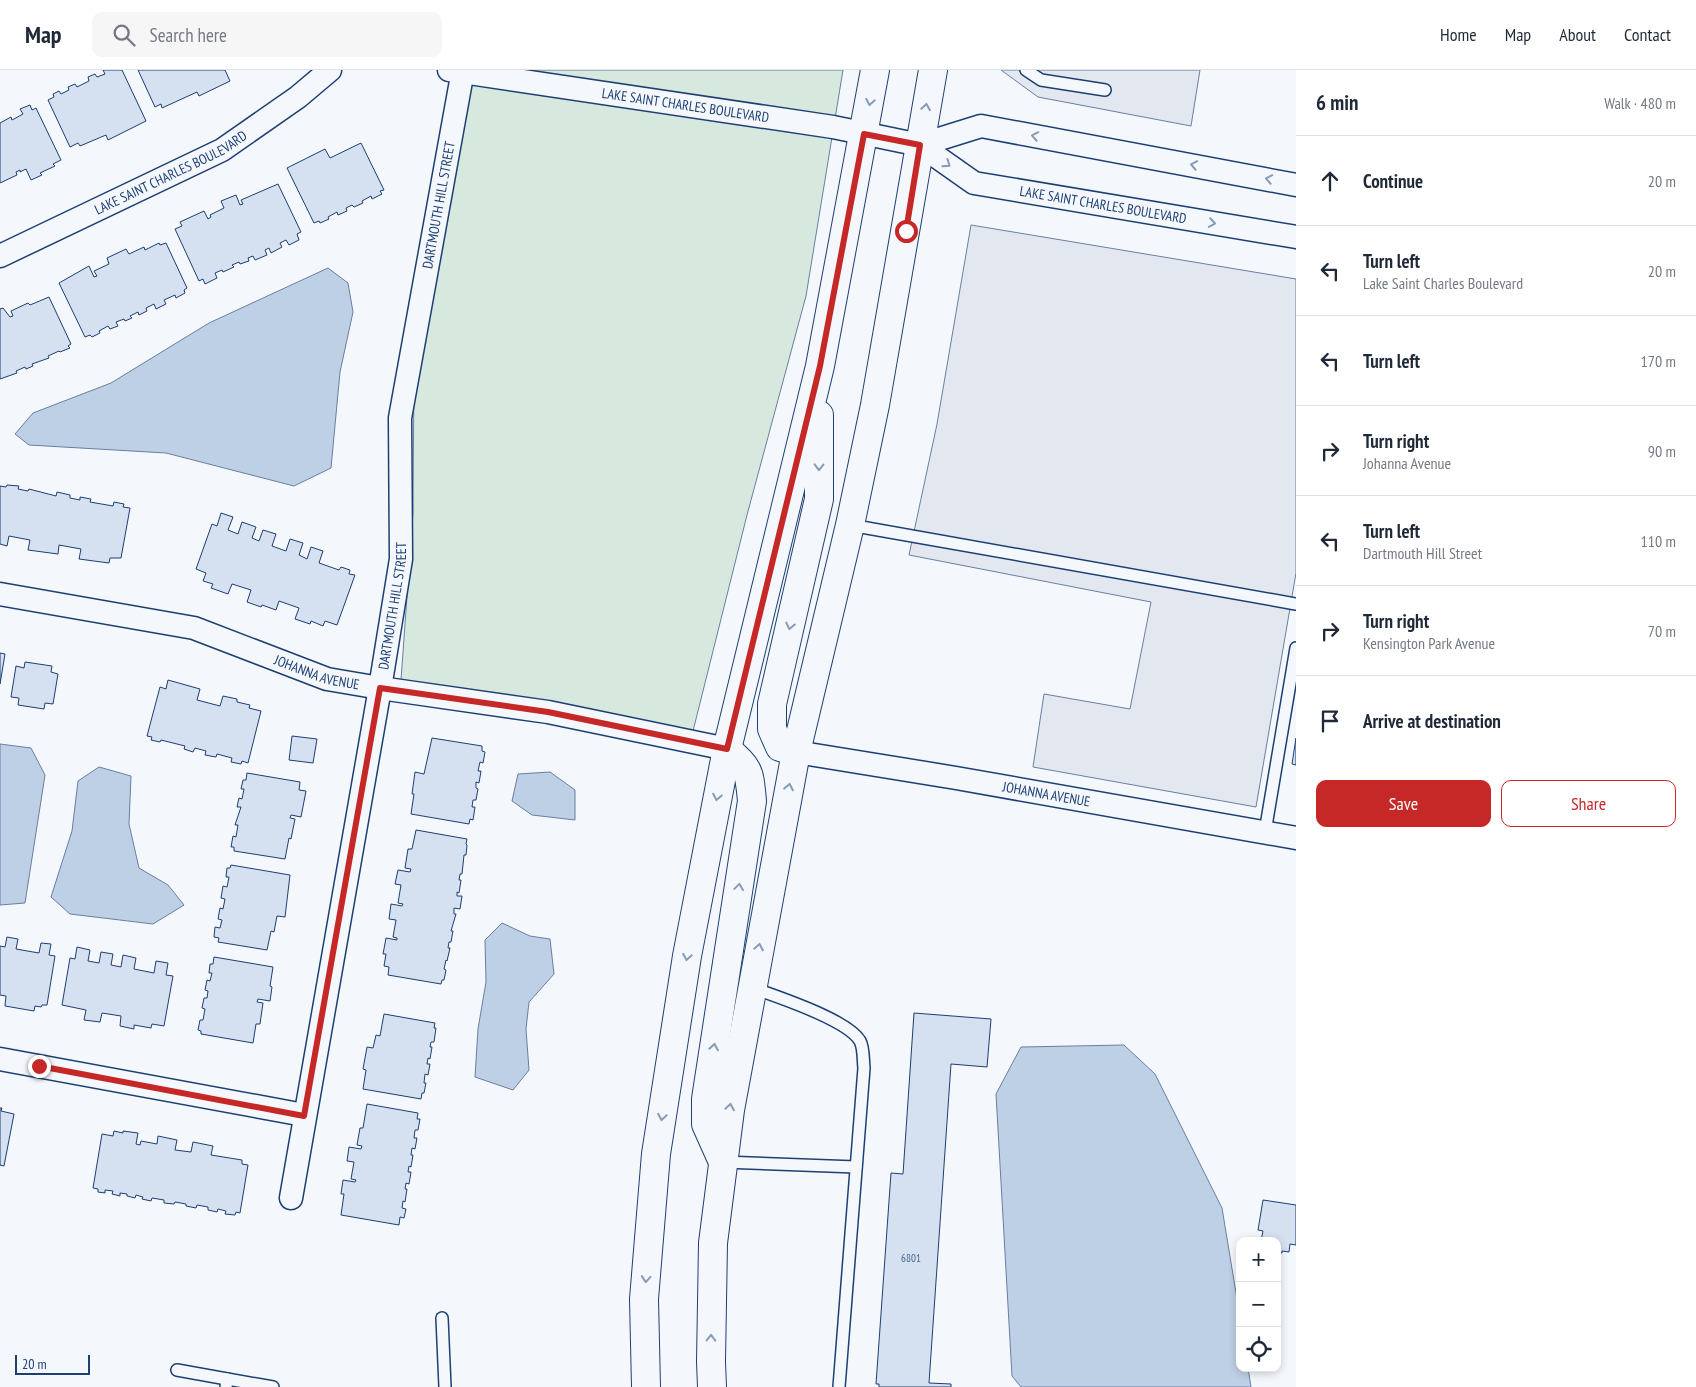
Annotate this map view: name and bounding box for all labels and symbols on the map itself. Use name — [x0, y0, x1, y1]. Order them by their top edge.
street label: LAKE SAINT CHARLES BOULEVARD — [601, 84, 770, 126]
one-way arrow — [865, 98, 875, 106]
one-way arrow — [921, 103, 931, 112]
street label: LAKE SAINT CHARLES BOULEVARD — [91, 126, 250, 219]
one-way arrow — [1030, 131, 1039, 141]
street label: DARTMOUTH HILL STREET — [418, 139, 459, 270]
one-way arrow — [941, 158, 951, 167]
one-way arrow — [1190, 161, 1199, 171]
one-way arrow — [1265, 175, 1274, 185]
street label: LAKE SAINT CHARLES BOULEVARD — [1018, 182, 1188, 227]
one-way arrow — [1209, 217, 1217, 228]
route start — [895, 220, 918, 243]
one-way arrow — [814, 464, 824, 471]
street label: DARTMOUTH HILL STREET — [374, 541, 410, 671]
one-way arrow — [785, 622, 796, 631]
street label: JOHANNA AVENUE — [271, 650, 361, 693]
street label: JOHANNA AVENUE — [1000, 777, 1092, 811]
one-way arrow — [783, 783, 794, 792]
one-way arrow — [713, 793, 723, 801]
one-way arrow — [734, 882, 744, 891]
one-way arrow — [753, 943, 763, 951]
one-way arrow — [682, 952, 692, 961]
one-way arrow — [708, 1043, 719, 1051]
route end — [28, 1055, 51, 1078]
one-way arrow — [725, 1103, 735, 1111]
one-way arrow — [657, 1113, 667, 1121]
house number: 6801 — [901, 1251, 921, 1265]
one-way arrow — [640, 1275, 651, 1283]
one-way arrow — [706, 1334, 716, 1342]
scale bar — [15, 1352, 90, 1375]

